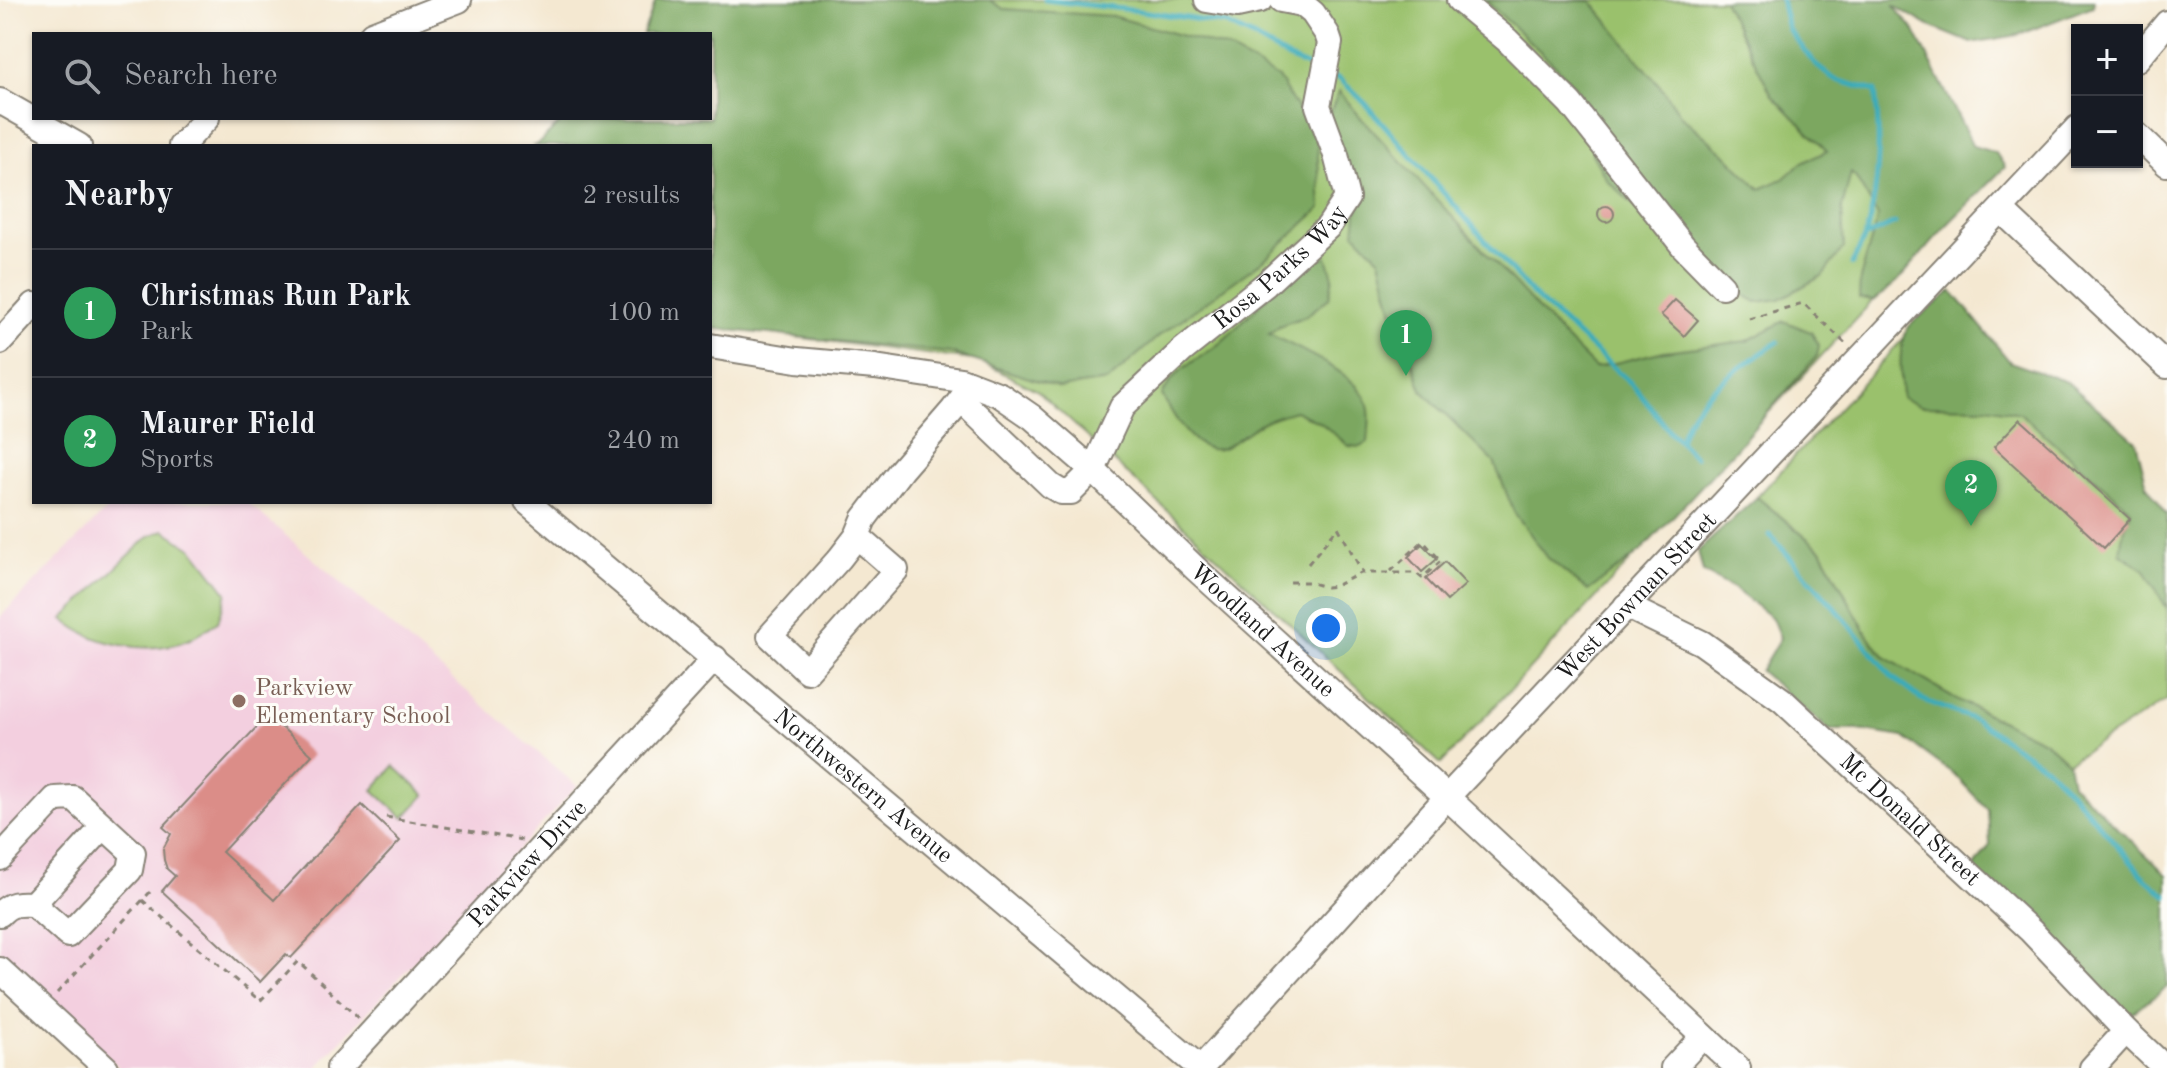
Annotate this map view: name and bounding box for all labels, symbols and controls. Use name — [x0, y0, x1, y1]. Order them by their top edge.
map controls — [2071, 24, 2143, 168]
button: + — [2071, 24, 2143, 96]
search box — [32, 32, 712, 120]
icon: search — [60, 54, 104, 98]
text: Search here — [124, 61, 278, 91]
button: − — [2071, 96, 2143, 168]
text: Nearby — [64, 179, 174, 213]
text: 2 results — [582, 183, 680, 209]
street label: Rosa Parks Way — [1209, 201, 1353, 335]
text: Christmas Run Park — [140, 282, 411, 312]
text: 1 — [82, 300, 98, 326]
text: 100 m — [607, 300, 680, 326]
pin: 1 — [1380, 310, 1432, 376]
text: Park — [140, 319, 194, 345]
text: Maurer Field — [140, 410, 316, 440]
text: 2 — [82, 428, 98, 454]
text: 240 m — [607, 428, 680, 454]
text: Sports — [140, 447, 214, 473]
pin: 2 — [1945, 460, 1997, 526]
street label: West Bowman Street — [1553, 509, 1722, 686]
street label: Woodland Avenue — [1184, 560, 1339, 703]
your location — [1306, 608, 1346, 648]
place label: Parkview Elementary School — [255, 677, 450, 729]
marker: Parkview Elementary School — [230, 692, 248, 710]
street label: Northwestern Avenue — [768, 705, 957, 869]
street label: Mc Donald Street — [1834, 750, 1984, 891]
street label: Parkview Drive — [465, 796, 592, 933]

